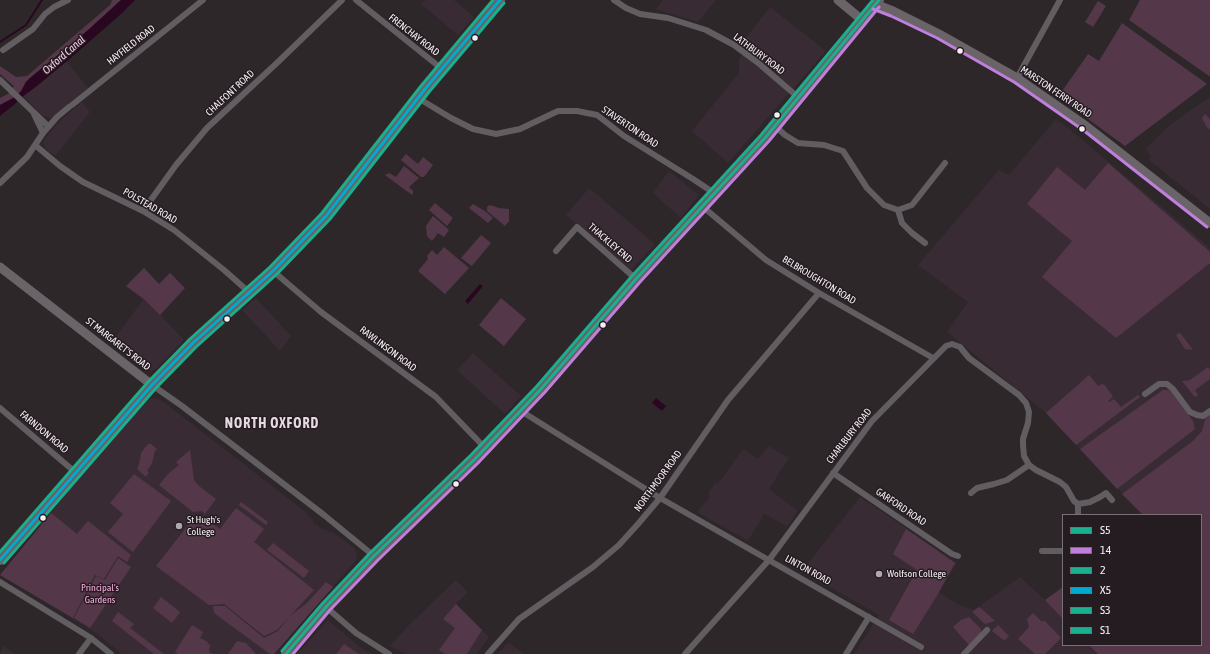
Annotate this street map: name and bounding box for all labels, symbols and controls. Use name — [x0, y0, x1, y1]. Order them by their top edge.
street label: FRENCHAY ROAD — [386, 12, 442, 58]
street label: HAYFIELD ROAD — [105, 23, 157, 67]
street label: LATHBURY ROAD — [731, 31, 787, 77]
water label: Oxford Canal — [40, 33, 88, 77]
unlabelled marker — [470, 33, 480, 43]
unlabelled marker — [955, 46, 965, 56]
street label: MARSTON FERRY ROAD — [1018, 64, 1094, 120]
street label: CHALFONT ROAD — [203, 68, 257, 118]
street label: STAVERTON ROAD — [599, 104, 661, 150]
unlabelled marker — [772, 110, 782, 120]
unlabelled marker — [1077, 124, 1087, 134]
street label: POLSTEAD ROAD — [121, 186, 179, 226]
street label: THACKLEY END — [586, 221, 634, 265]
street label: BELBROUGHTON ROAD — [780, 253, 858, 307]
unlabelled marker — [222, 314, 232, 324]
street label: ST MARGARET'S ROAD — [83, 315, 153, 373]
unlabelled marker — [598, 320, 608, 330]
street label: RAWLINSON ROAD — [357, 324, 419, 374]
street label: CHARLBURY ROAD — [824, 406, 874, 466]
street label: FARNDON ROAD — [17, 408, 71, 456]
district label: NORTH OXFORD — [225, 416, 319, 432]
street label: NORTHMOOR ROAD — [632, 448, 684, 514]
unlabelled marker — [451, 479, 461, 489]
street label: GARFORD ROAD — [873, 486, 929, 528]
unlabelled marker — [38, 513, 48, 523]
place label: St Hugh's College — [187, 514, 220, 538]
legend — [1062, 514, 1202, 646]
marker: St Hugh's College — [174, 521, 184, 531]
text: S5 — [1100, 523, 1111, 537]
text: 14 — [1100, 543, 1111, 557]
street label: LINTON ROAD — [783, 552, 833, 588]
text: 2 — [1100, 563, 1106, 577]
place label: Wolfson College — [887, 568, 946, 580]
marker: Wolfson College — [874, 569, 884, 579]
park label: Principal's Gardens — [81, 582, 119, 606]
text: X5 — [1100, 583, 1111, 597]
text: S3 — [1100, 603, 1111, 617]
text: S1 — [1100, 623, 1111, 637]

